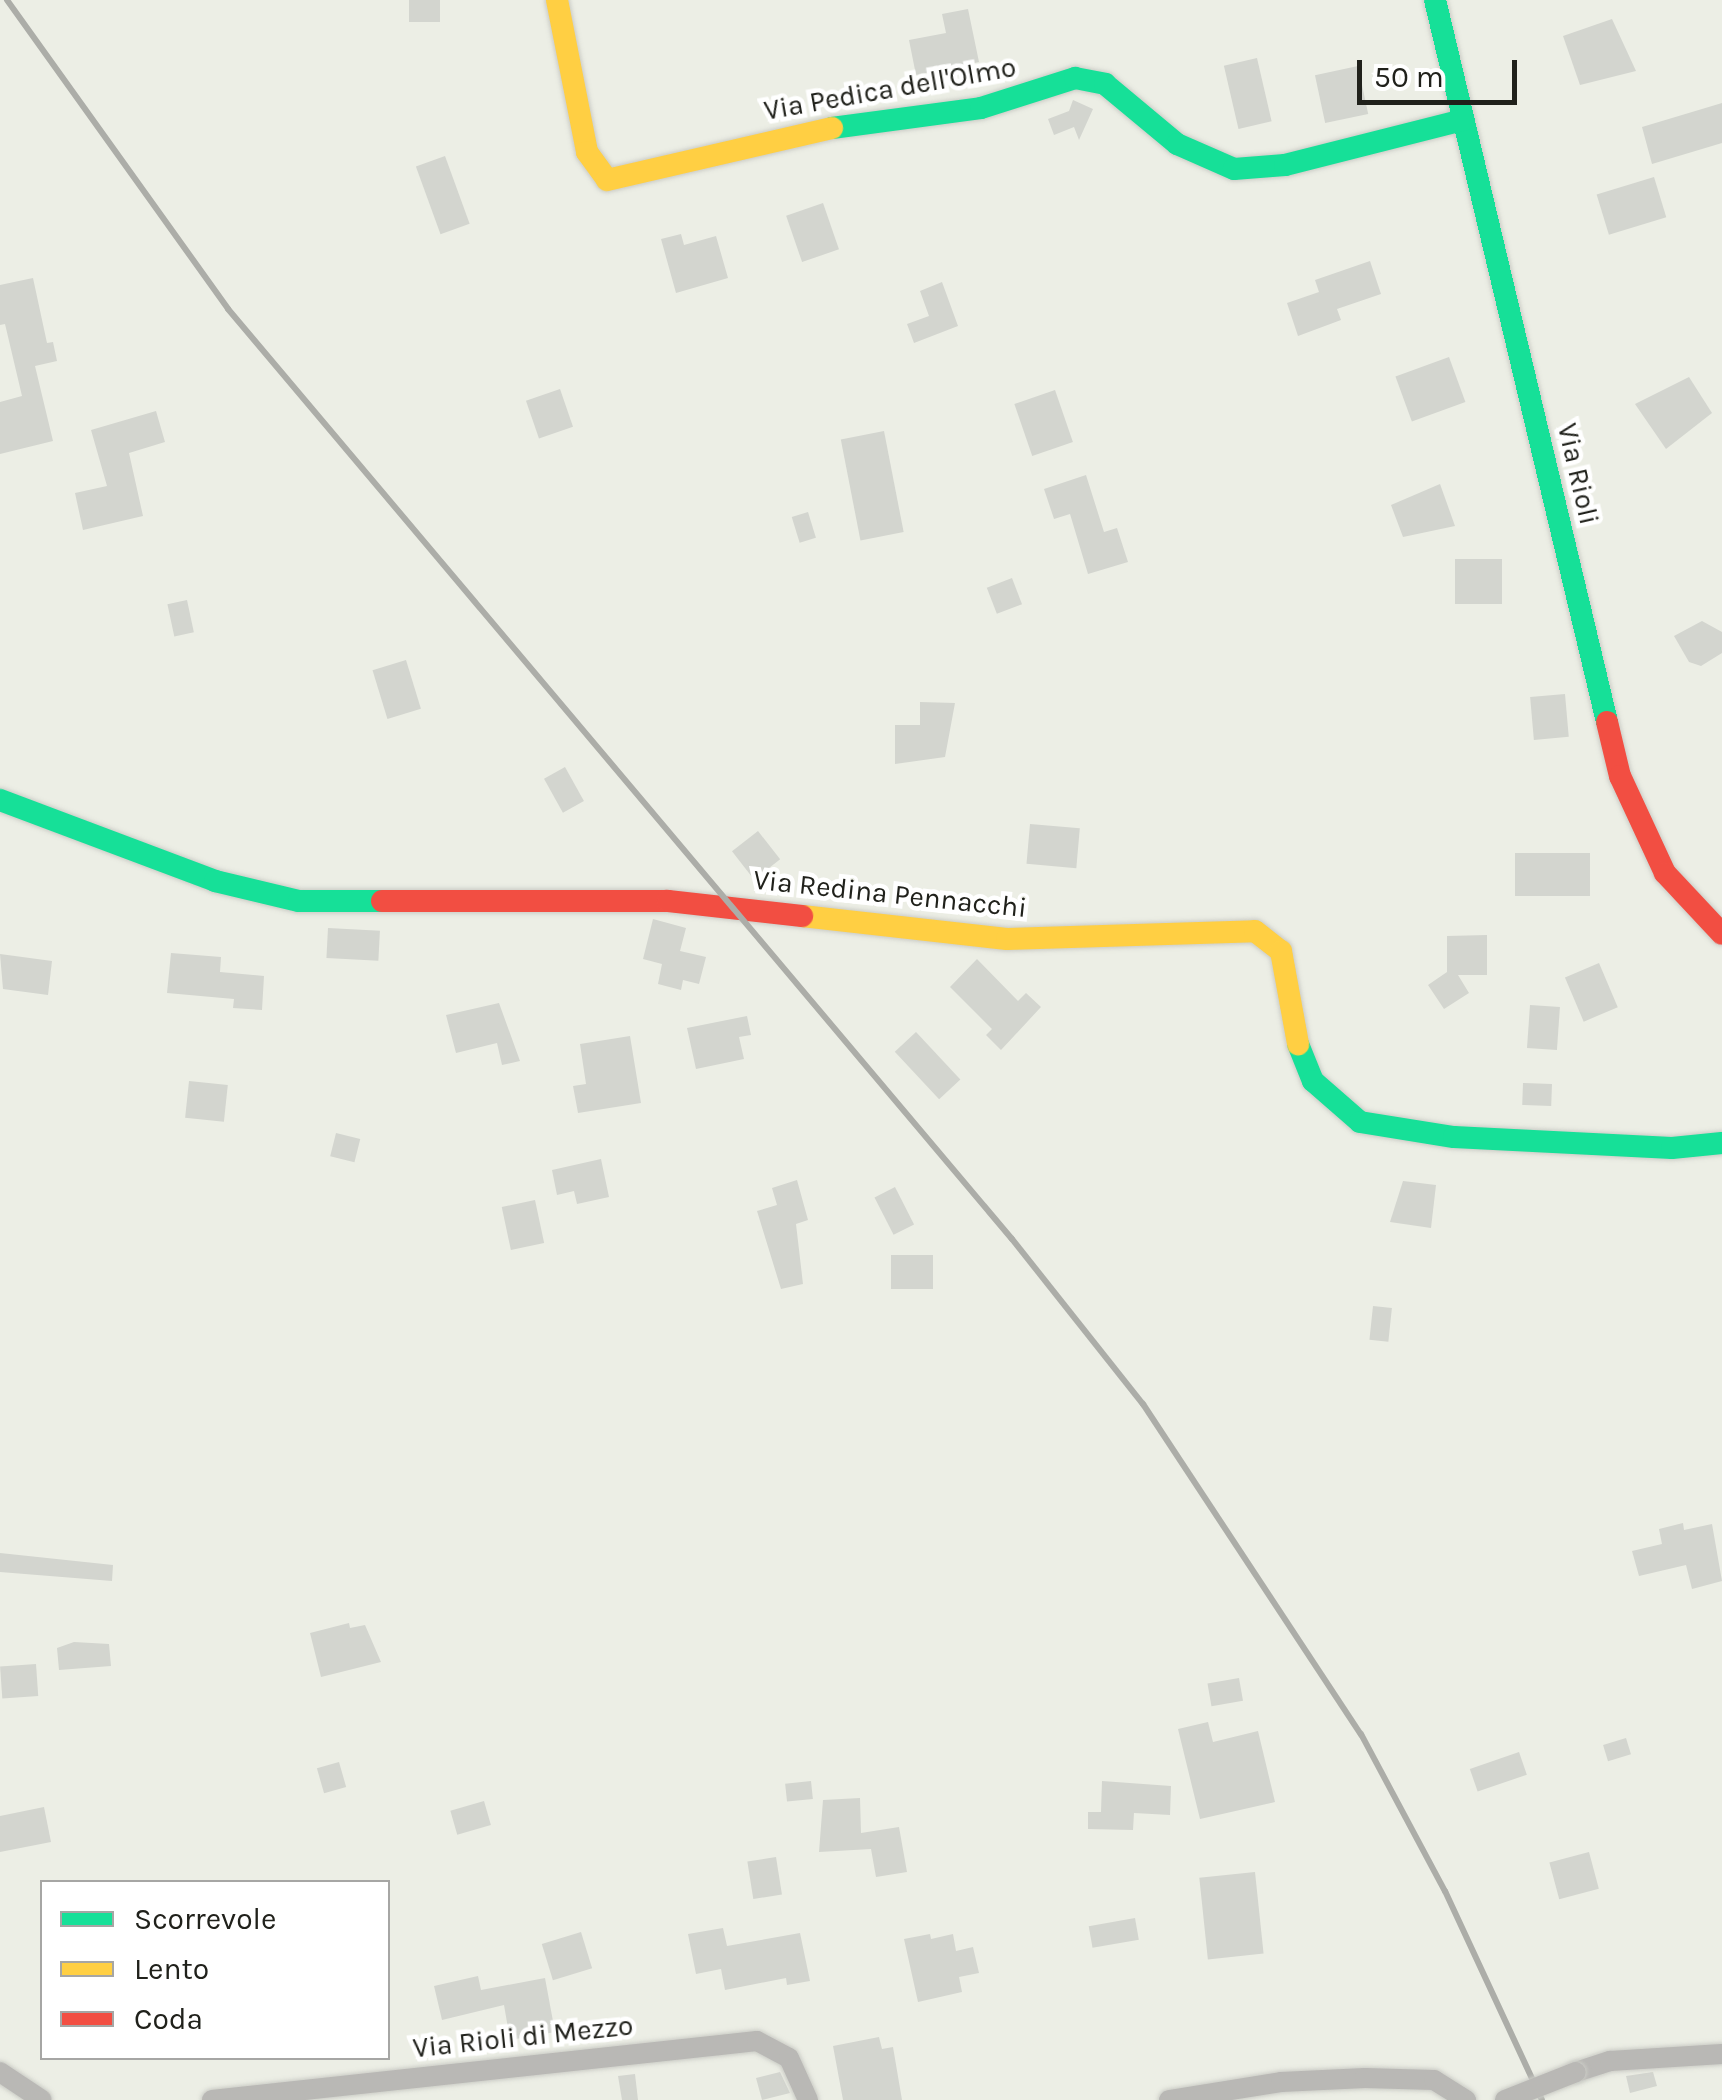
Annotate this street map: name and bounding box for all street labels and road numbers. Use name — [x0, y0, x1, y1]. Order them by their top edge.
street label: Via Pedica dell'Olmo — [761, 50, 1019, 128]
street label: Via Rioli — [1550, 420, 1606, 528]
street label: Via Redina Pennacchi — [752, 863, 1028, 925]
street label: Via Rioli di Mezzo — [411, 2009, 635, 2065]

